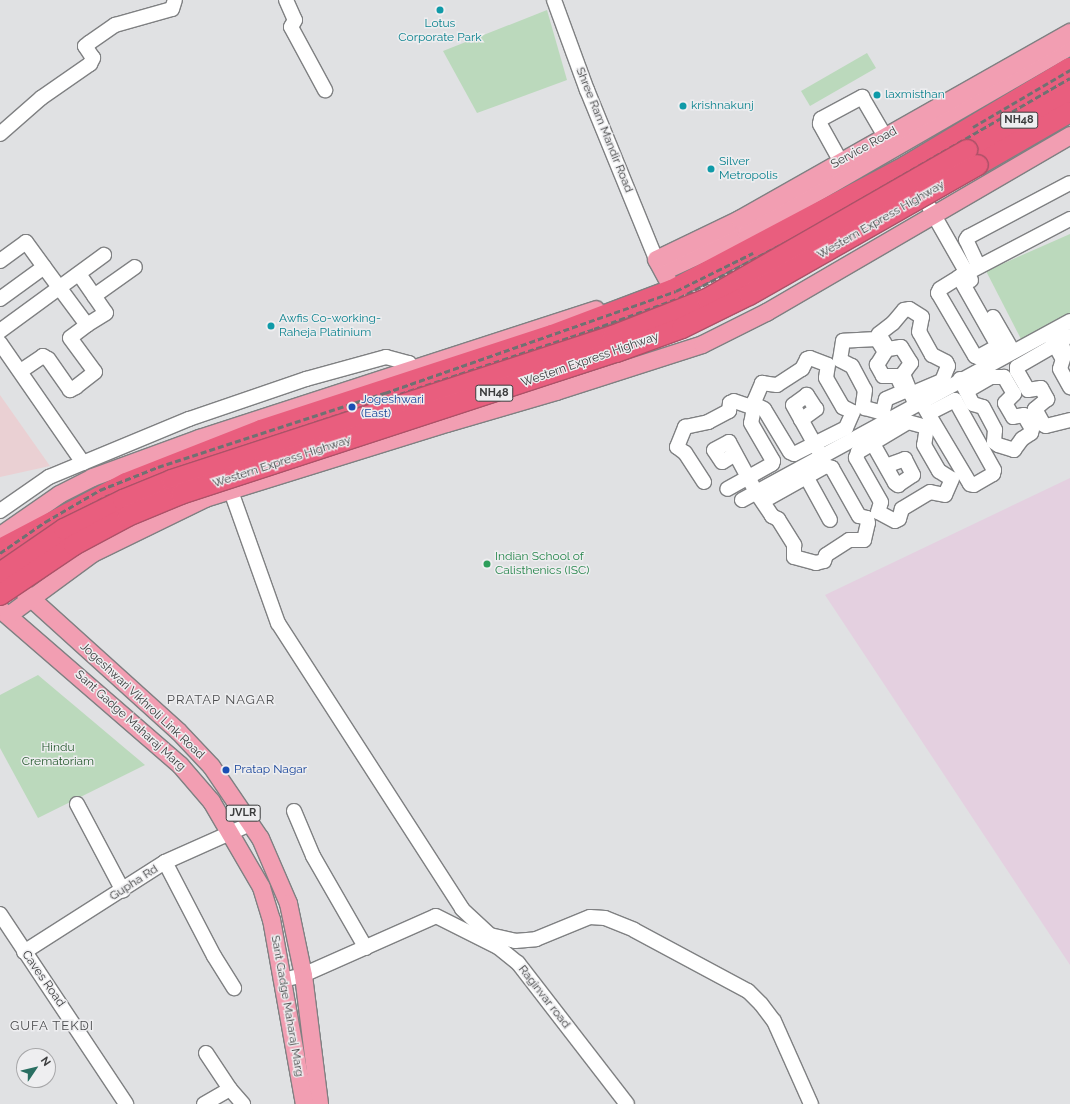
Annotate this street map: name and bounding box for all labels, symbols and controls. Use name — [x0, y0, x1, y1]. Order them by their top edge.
marker: Lotus Corporate Park — [435, 5, 445, 15]
place label: Lotus Corporate Park — [398, 17, 482, 45]
street label: Shree Ram Mandir Road — [572, 65, 636, 195]
place label: laxmisthan — [885, 88, 945, 102]
marker: laxmisthan — [872, 90, 882, 100]
place label: krishnakunj — [691, 99, 754, 113]
marker: krishnakunj — [678, 101, 688, 111]
road number: NH48 — [1000, 111, 1038, 129]
street label: Service Road — [829, 124, 899, 172]
place label: Silver Metropolis — [719, 155, 778, 183]
marker: Silver Metropolis — [706, 164, 716, 174]
street label: Western Express Highway — [815, 178, 947, 262]
place label: Awfis Co-working- Raheja Platinium — [279, 312, 381, 340]
marker: Awfis Co-working- Raheja Platinium — [266, 321, 276, 331]
street label: Western Express Highway — [519, 330, 661, 390]
road number: NH48 — [475, 384, 513, 402]
place label: Jogeshwari (East) — [361, 393, 424, 421]
marker: Jogeshwari (East) — [346, 401, 358, 413]
street label: Western Express Highway — [211, 433, 353, 491]
place label: Indian School of Calisthenics (ISC) — [495, 550, 589, 578]
marker: Indian School of Calisthenics (ISC) — [482, 559, 492, 569]
street label: Jogeshwari Vikhroli Link Road — [77, 639, 207, 763]
street label: Sant Gadge Maharaj Marg — [72, 668, 188, 774]
district label: PRATAP NAGAR — [167, 692, 275, 708]
park label: Hindu Crematoriam — [22, 741, 94, 769]
place label: Pratap Nagar — [234, 763, 307, 777]
marker: Pratap Nagar — [221, 765, 231, 775]
road number: JVLR — [225, 804, 261, 822]
street label: Gupha Rd — [107, 862, 161, 904]
street label: Sant Gadge Maharaj Marg — [267, 934, 307, 1078]
street label: Caves Road — [18, 948, 68, 1010]
street label: Raginvar road — [515, 962, 573, 1032]
district label: GUFA TEKDI — [10, 1018, 94, 1034]
north arrow — [16, 1048, 56, 1088]
text: N — [38, 1054, 53, 1069]

